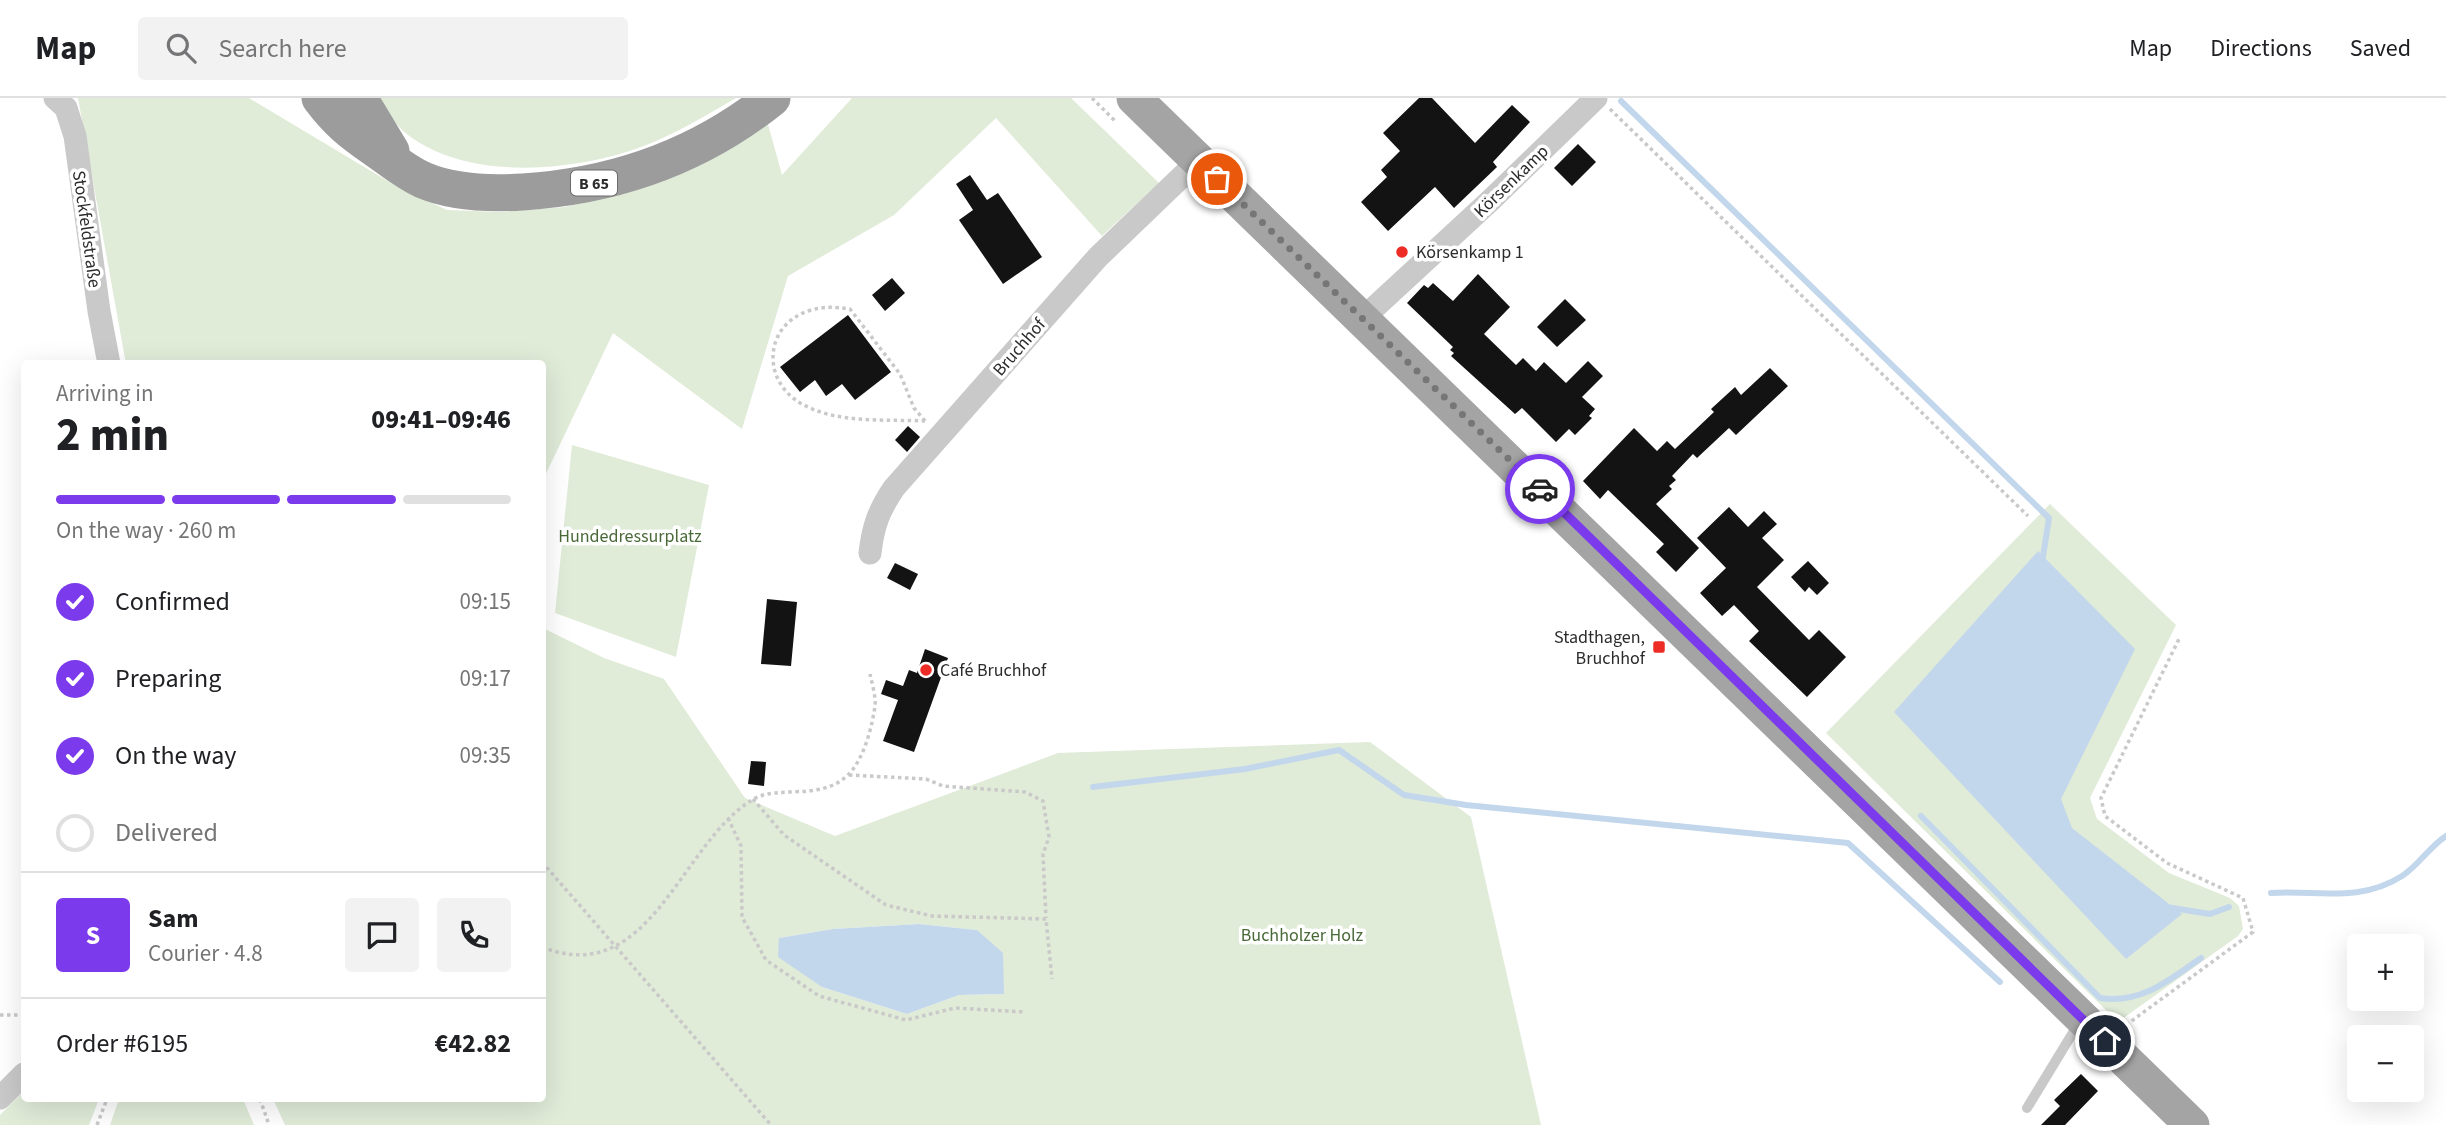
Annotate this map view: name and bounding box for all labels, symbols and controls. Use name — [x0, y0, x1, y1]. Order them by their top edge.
search box — [138, 17, 628, 80]
text: Map — [35, 25, 96, 72]
icon: search — [162, 29, 200, 67]
text: Search here — [218, 30, 347, 67]
text: Map — [2129, 31, 2172, 66]
text: Directions — [2210, 31, 2312, 66]
text: Saved — [2350, 31, 2411, 66]
street label: Körsenkamp — [1468, 139, 1554, 223]
pin — [1187, 149, 1247, 209]
icon: bag — [1198, 160, 1236, 198]
street label: Stockfeldstraße — [66, 169, 107, 289]
road number: B 65 — [571, 170, 617, 195]
place label: Körsenkamp 1 — [1416, 240, 1524, 265]
marker: Körsenkamp 1 — [1394, 244, 1410, 260]
street label: Bruchhof — [987, 312, 1052, 382]
text: Arriving in — [56, 377, 154, 410]
text: 09:41–09:46 — [371, 401, 511, 438]
text: 2 min — [56, 403, 169, 468]
courier — [1505, 454, 1575, 524]
icon: car — [1521, 470, 1559, 508]
text: On the way · 260 m — [56, 514, 236, 547]
park label: Hundedressurplatz — [558, 524, 702, 549]
icon: check — [56, 583, 94, 621]
text: Confirmed — [115, 583, 230, 620]
text: 09:15 — [460, 585, 511, 618]
place label: Stadthagen, Bruchhof — [1554, 625, 1646, 671]
marker: Stadthagen, Bruchhof — [1651, 639, 1667, 655]
place label: Café Bruchhof — [940, 658, 1047, 683]
icon: check — [56, 660, 94, 698]
text: Preparing — [115, 660, 221, 697]
text: 09:17 — [460, 662, 511, 695]
marker: Café Bruchhof — [918, 662, 934, 678]
icon: check — [56, 737, 94, 775]
text: On the way — [115, 737, 236, 774]
text: 09:35 — [460, 739, 511, 772]
text: Delivered — [115, 814, 218, 851]
button: chat — [345, 898, 419, 972]
button: phone — [437, 898, 511, 972]
text: Sam — [148, 900, 198, 937]
text: S — [86, 917, 100, 954]
park label: Buchholzer Holz — [1241, 923, 1364, 948]
map controls — [2347, 934, 2424, 1102]
button: + — [2347, 934, 2424, 1011]
text: Courier · 4.8 — [148, 937, 263, 970]
pin — [2075, 1011, 2135, 1071]
icon: home — [2086, 1022, 2124, 1060]
text: Order #6195 — [56, 1025, 188, 1062]
text: €42.82 — [435, 1025, 511, 1062]
button: − — [2347, 1025, 2424, 1102]

